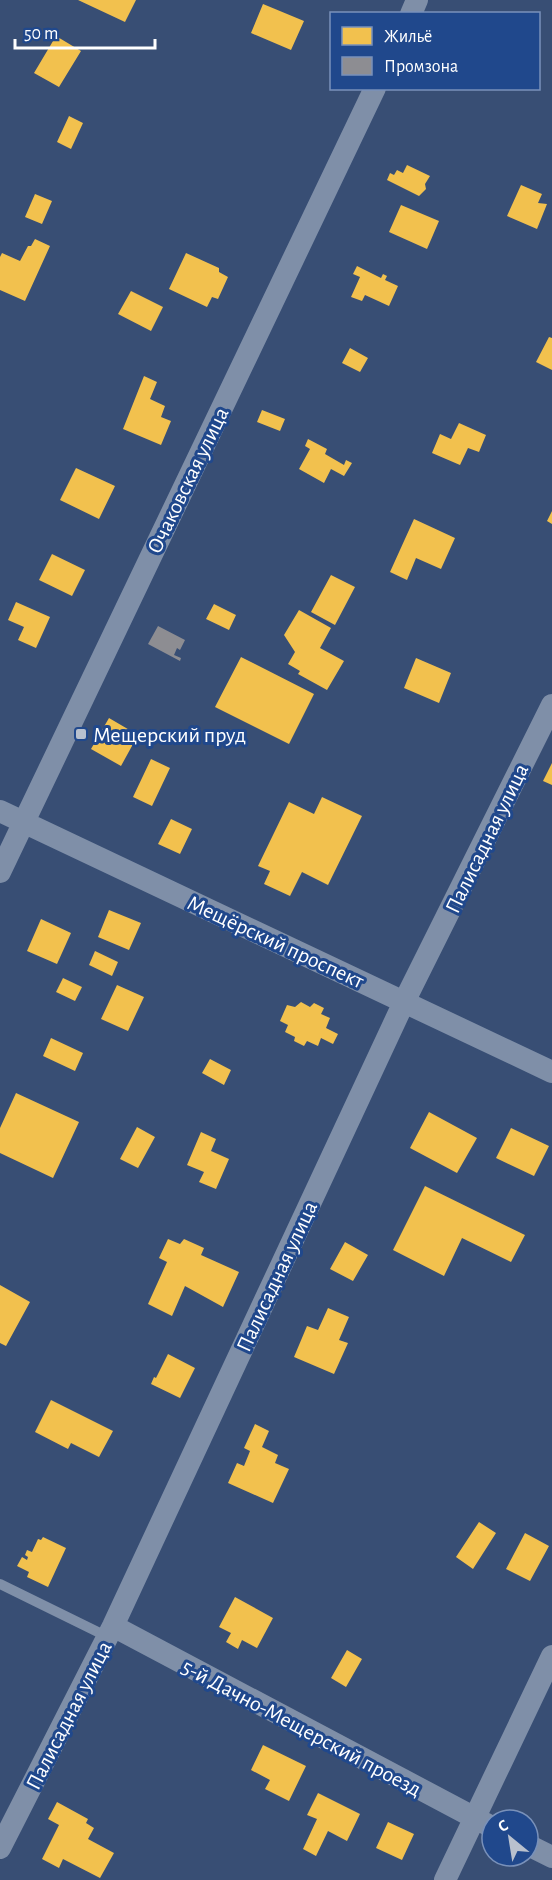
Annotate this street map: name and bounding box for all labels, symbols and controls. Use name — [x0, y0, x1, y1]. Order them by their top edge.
scale bar — [15, 12, 154, 50]
legend — [330, 12, 540, 90]
text: 50 m — [24, 25, 58, 43]
text: Жильё — [384, 28, 432, 46]
text: Промзона — [384, 58, 458, 76]
street label: Очаковская улица — [143, 404, 233, 557]
place label: Мещерский пруд — [93, 724, 246, 746]
marker: Мещерский пруд — [74, 727, 88, 741]
street label: Палисадная улица — [441, 760, 533, 917]
street label: Мещёрский проспект — [184, 891, 368, 993]
street label: Палисадная улица — [232, 1198, 321, 1355]
street label: Палисадная улица — [22, 1638, 116, 1793]
street label: 5-й Дачно-Мещерский проезд — [178, 1655, 425, 1801]
north arrow — [480, 1808, 540, 1868]
text: С — [495, 1817, 511, 1835]

